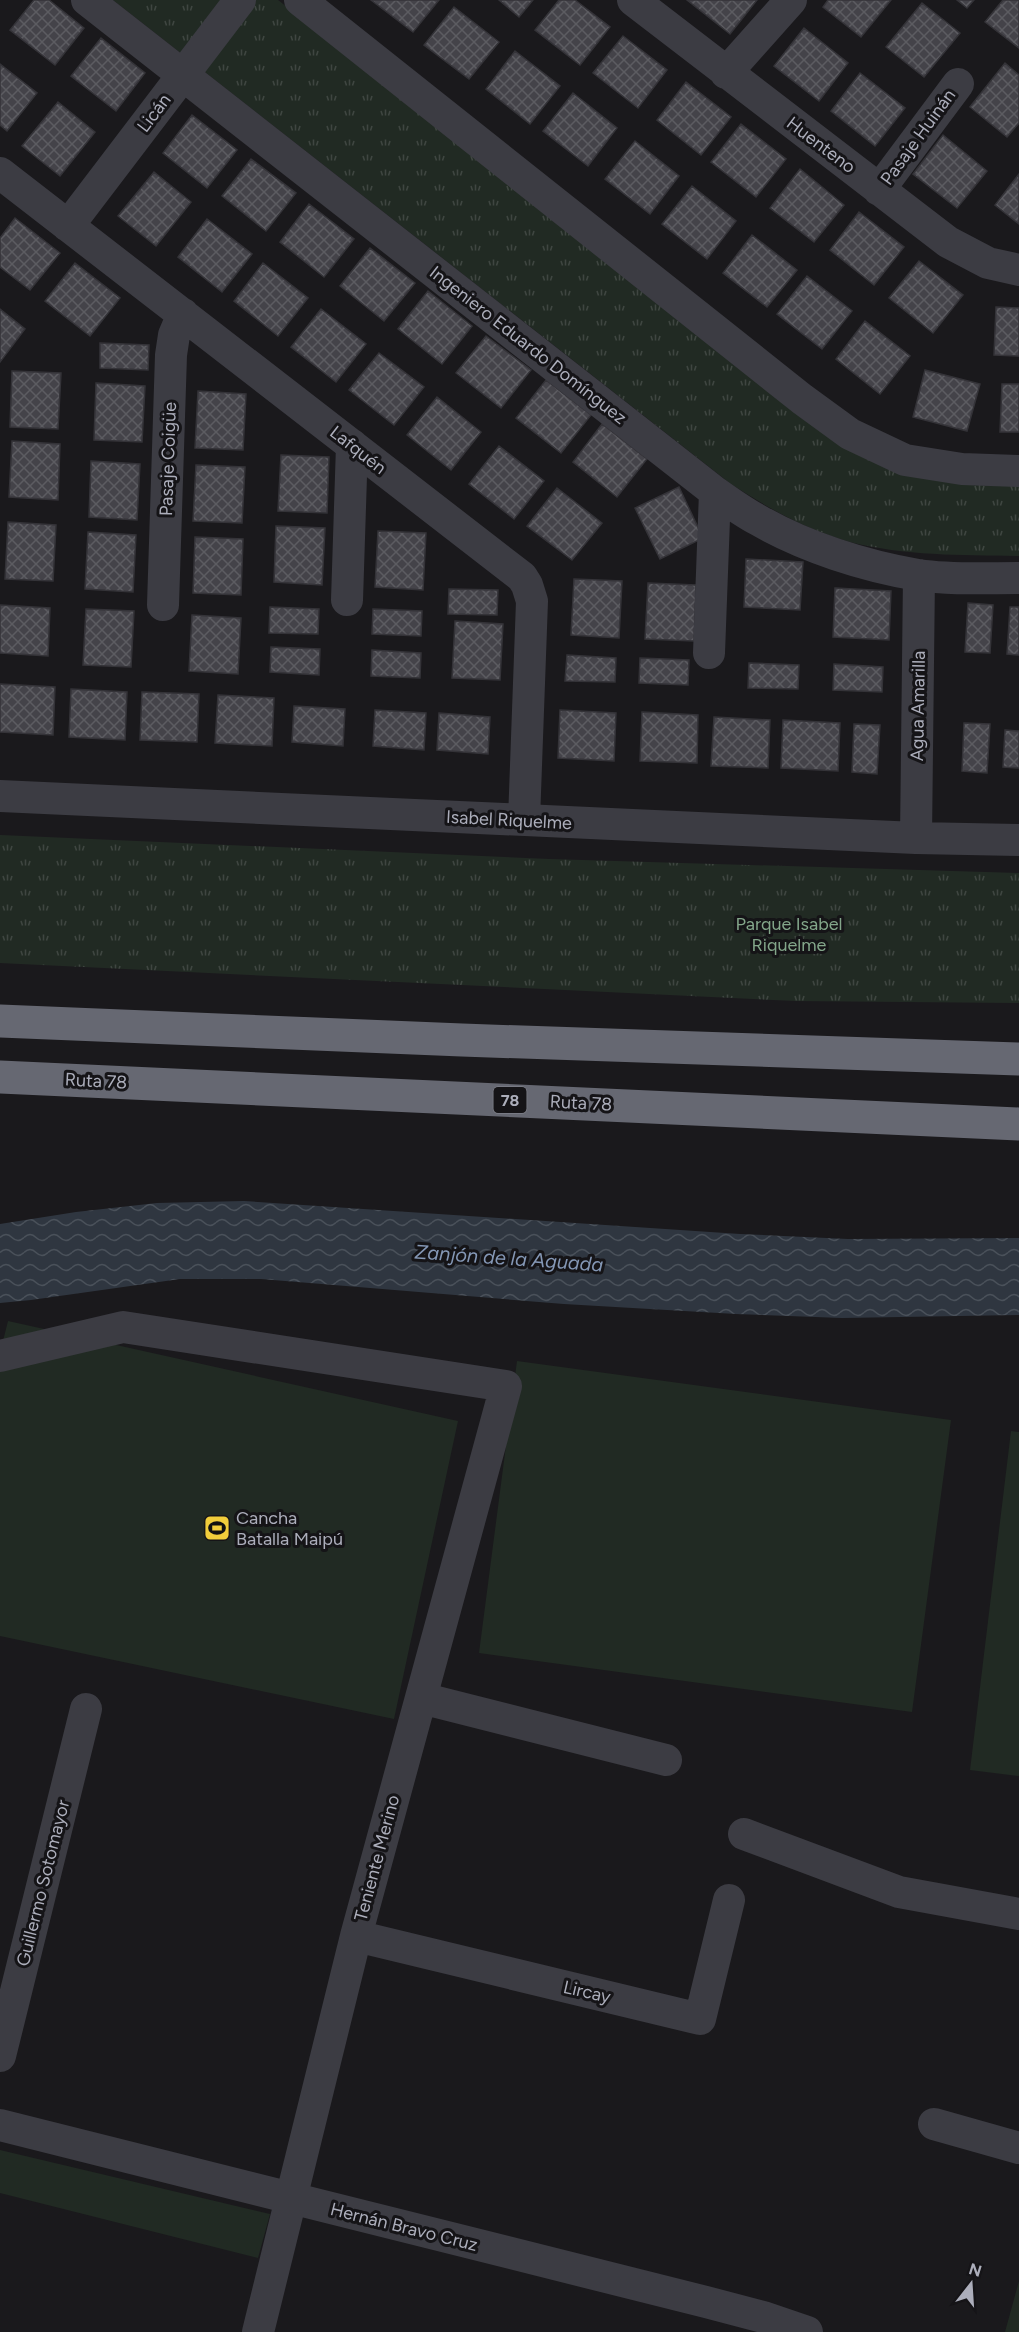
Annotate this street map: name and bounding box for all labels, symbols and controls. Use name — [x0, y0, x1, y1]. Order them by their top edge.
street label: Pasaje Huinán — [876, 85, 960, 189]
street label: Licán — [132, 89, 176, 137]
street label: Huenteno — [782, 112, 860, 178]
street label: Ingeniero Eduardo Domínguez — [425, 261, 631, 429]
street label: Pasaje Coigüe — [155, 401, 181, 516]
street label: Lafquén — [325, 421, 391, 479]
street label: Agua Amarilla — [906, 651, 930, 761]
street label: Isabel Riquelme — [445, 806, 573, 834]
park label: Parque Isabel Riquelme — [735, 913, 843, 956]
street label: Ruta 78 — [64, 1068, 128, 1094]
road number: 78 — [494, 1087, 526, 1113]
street label: Ruta 78 — [549, 1090, 613, 1116]
water label: Zanjón de la Aguada — [414, 1239, 604, 1277]
place label: Cancha Batalla Maipú — [236, 1507, 343, 1550]
sports icon: Cancha Batalla Maipú — [202, 1513, 232, 1543]
street label: Teniente Merino — [350, 1793, 404, 1923]
street label: Guillermo Sotomayor — [12, 1797, 74, 1969]
street label: Lircay — [561, 1976, 613, 2008]
street label: Hernán Bravo Cruz — [328, 2198, 480, 2256]
north arrow — [941, 2254, 1001, 2314]
text: N — [967, 2259, 984, 2281]

